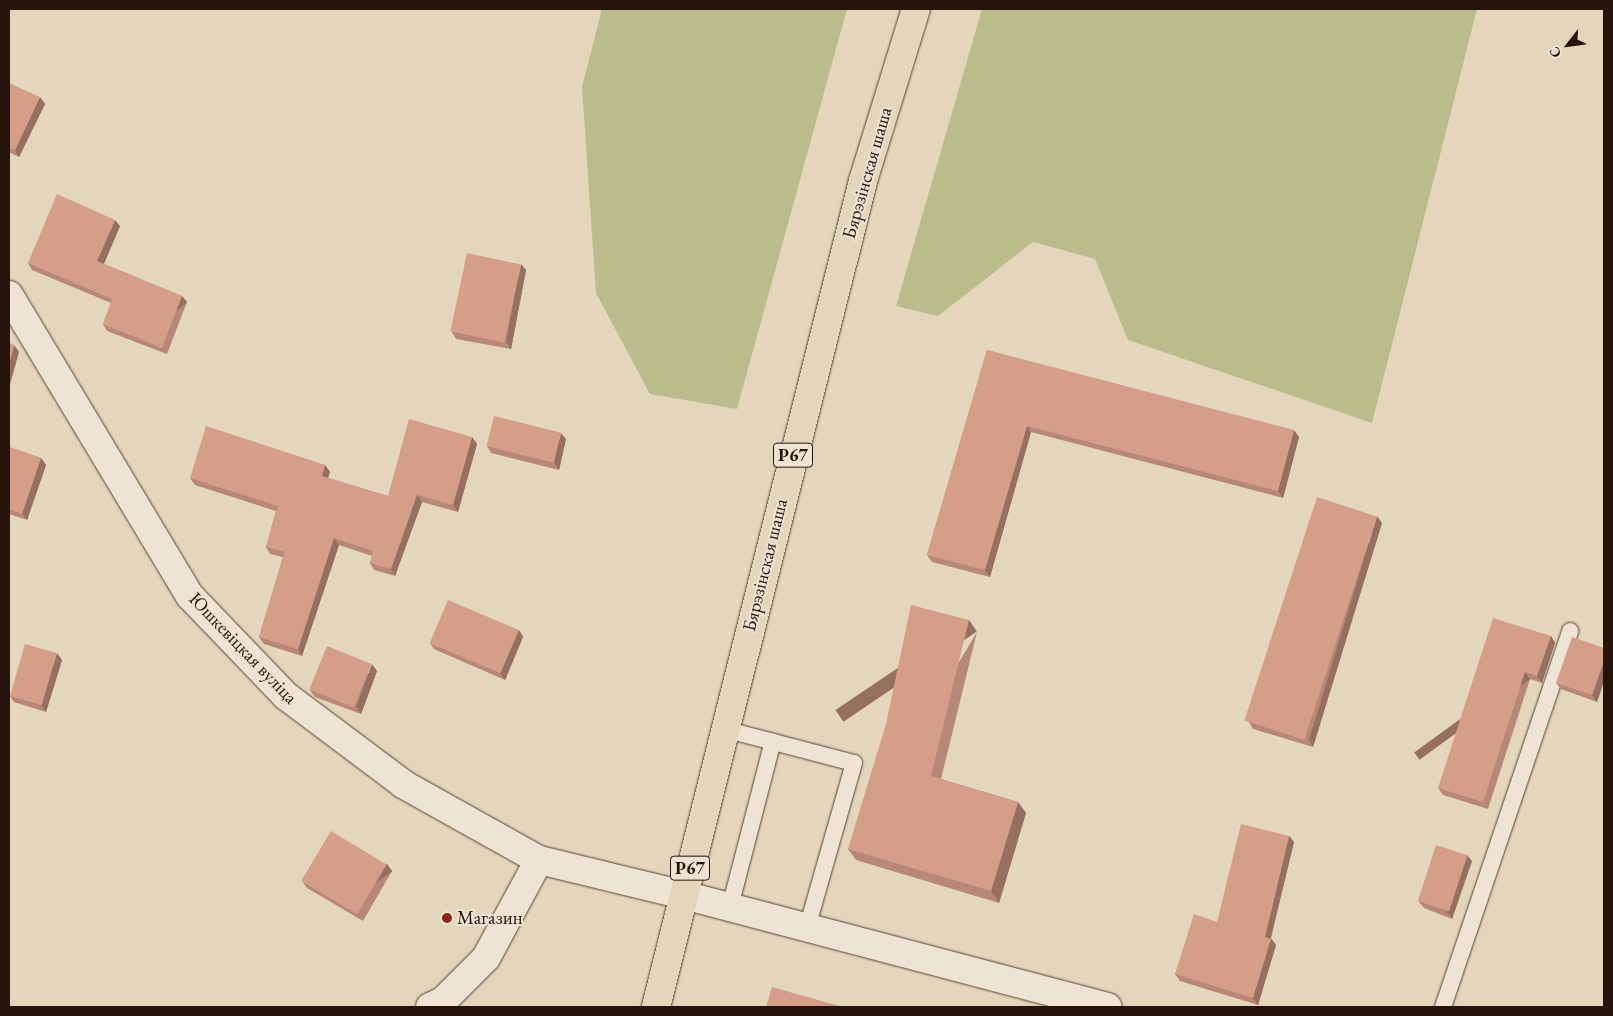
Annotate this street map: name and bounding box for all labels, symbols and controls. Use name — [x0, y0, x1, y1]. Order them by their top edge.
north arrow — [1543, 20, 1593, 70]
text: С — [1545, 44, 1565, 61]
street label: Бярэзінская шаша — [837, 104, 897, 242]
road number: Р67 — [773, 440, 813, 470]
street label: Бярэзінская шаша — [737, 496, 793, 634]
street label: Юшкевіцкая вуліца — [184, 587, 302, 709]
road number: Р67 — [670, 852, 710, 884]
place label: Магазин — [457, 907, 523, 929]
marker: Магазин — [441, 912, 453, 924]

